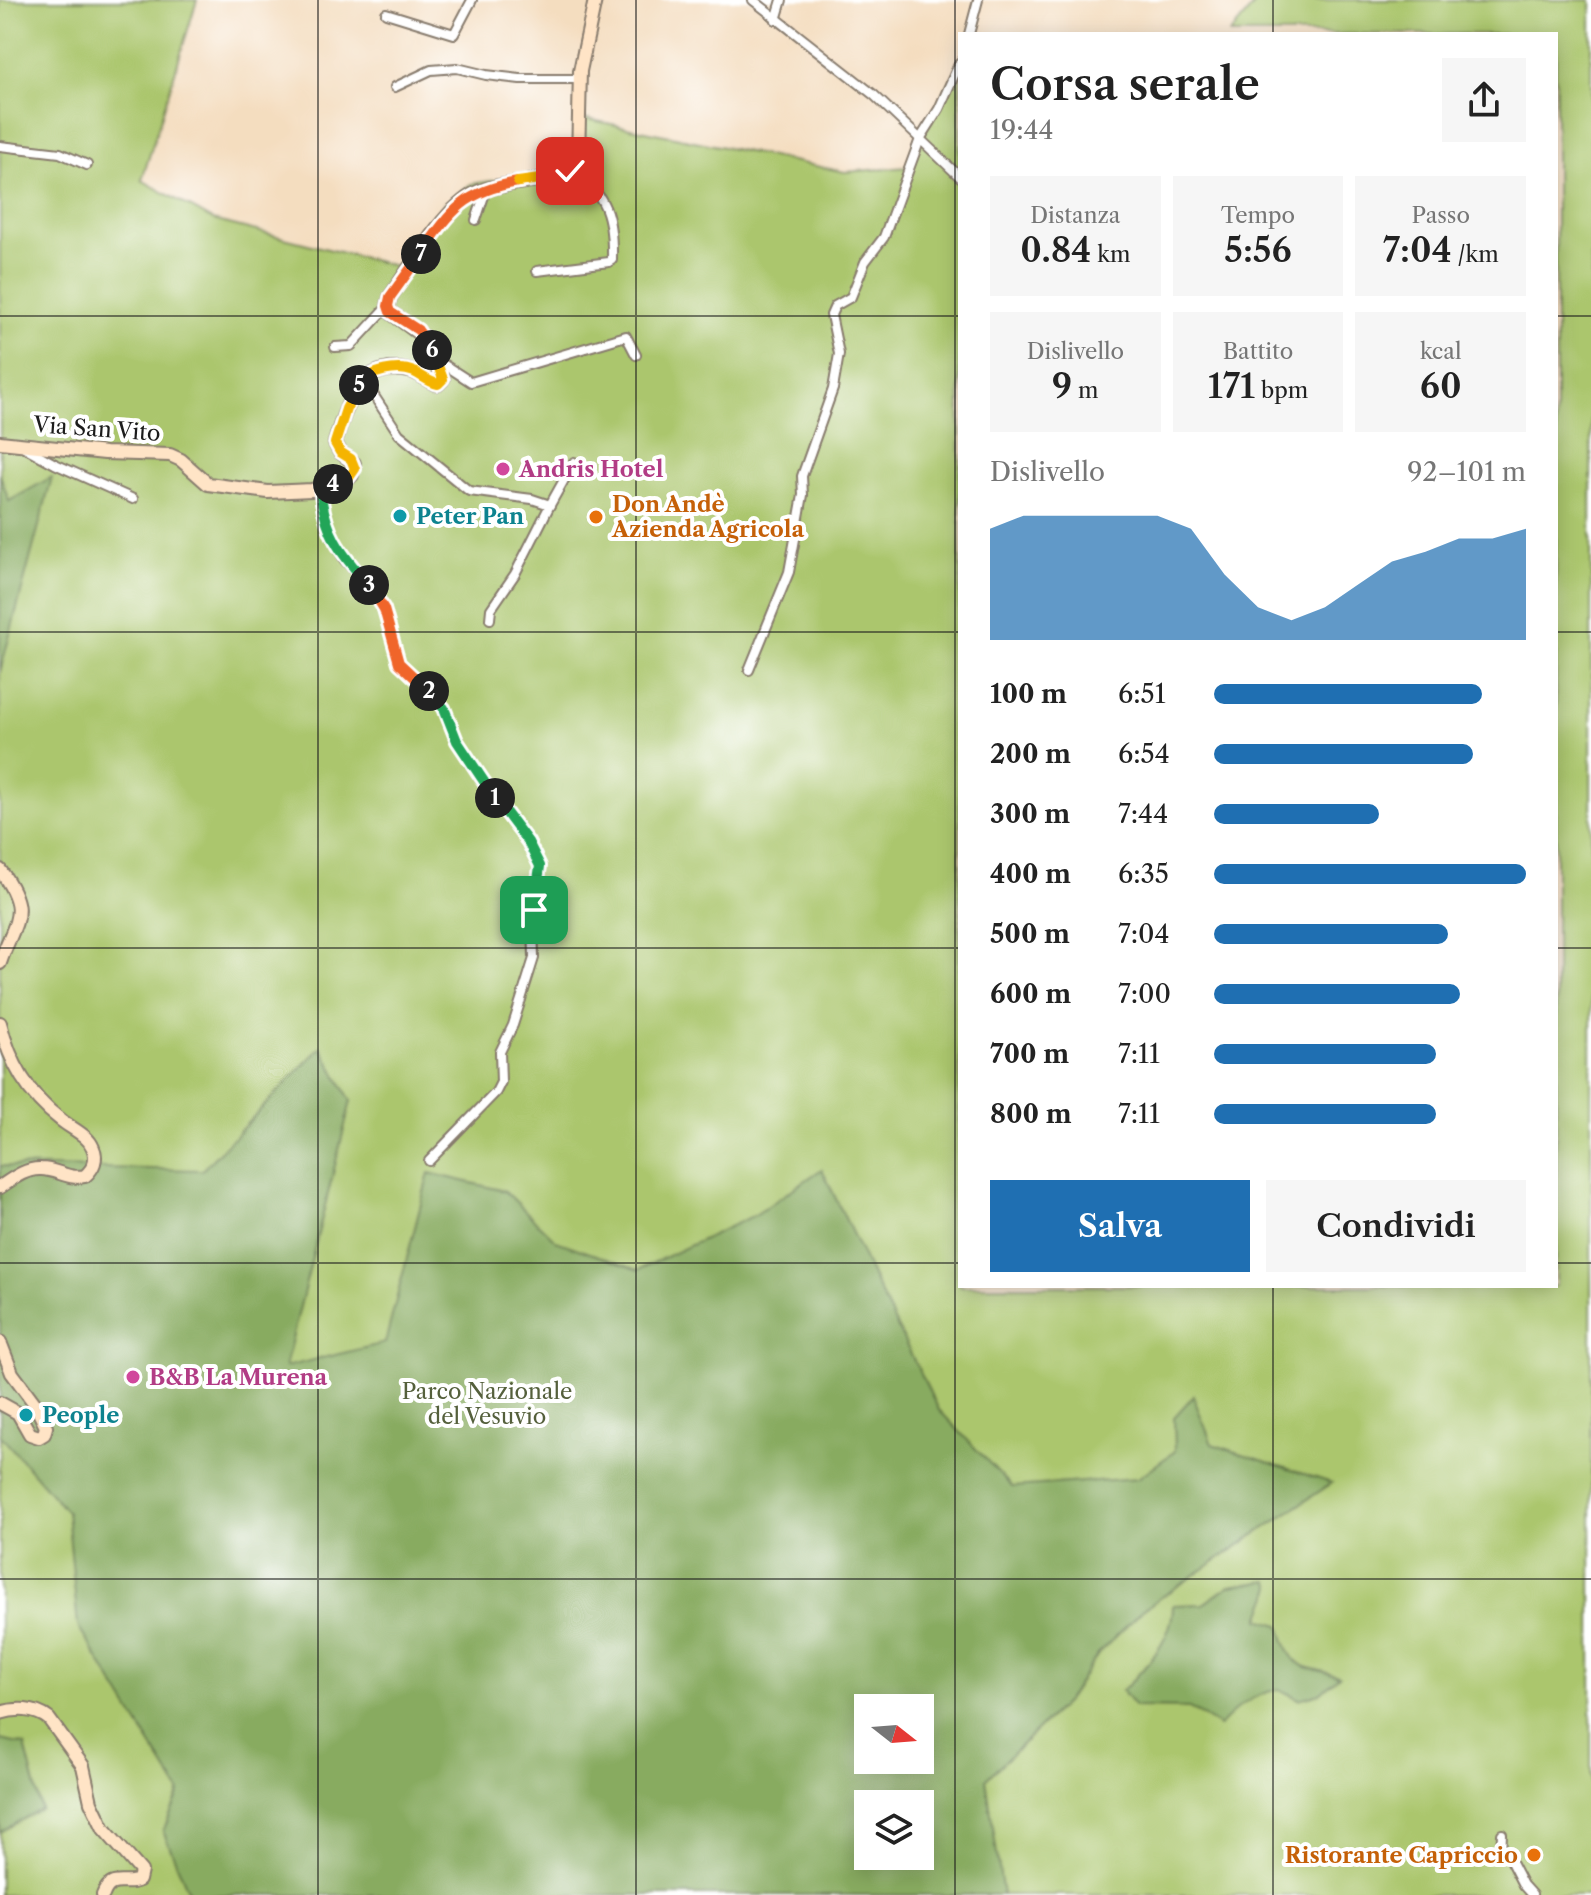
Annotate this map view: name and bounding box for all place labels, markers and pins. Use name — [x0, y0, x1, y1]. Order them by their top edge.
pin — [536, 137, 604, 205]
pin: 7 — [401, 234, 441, 274]
pin: 6 — [412, 330, 452, 370]
pin: 5 — [339, 365, 379, 405]
place label: Andris Hotel — [518, 456, 664, 483]
marker: Andris Hotel — [494, 460, 512, 478]
pin: 4 — [313, 464, 353, 504]
place label: Don Andè Azienda Agricola — [611, 491, 805, 543]
place label: Peter Pan — [416, 503, 524, 530]
marker: Peter Pan — [391, 507, 409, 525]
marker: Don Andè Azienda Agricola — [587, 508, 605, 526]
pin: 3 — [349, 565, 389, 605]
pin: 2 — [409, 671, 449, 711]
pin: 1 — [475, 778, 515, 818]
pin — [500, 876, 568, 944]
place label: B&B La Murena — [149, 1364, 328, 1391]
marker: B&B La Murena — [124, 1368, 142, 1386]
place label: People — [42, 1402, 119, 1429]
marker: People — [17, 1406, 35, 1424]
place label: Ristorante Capriccio — [1285, 1842, 1518, 1869]
marker: Ristorante Capriccio — [1525, 1846, 1543, 1864]

